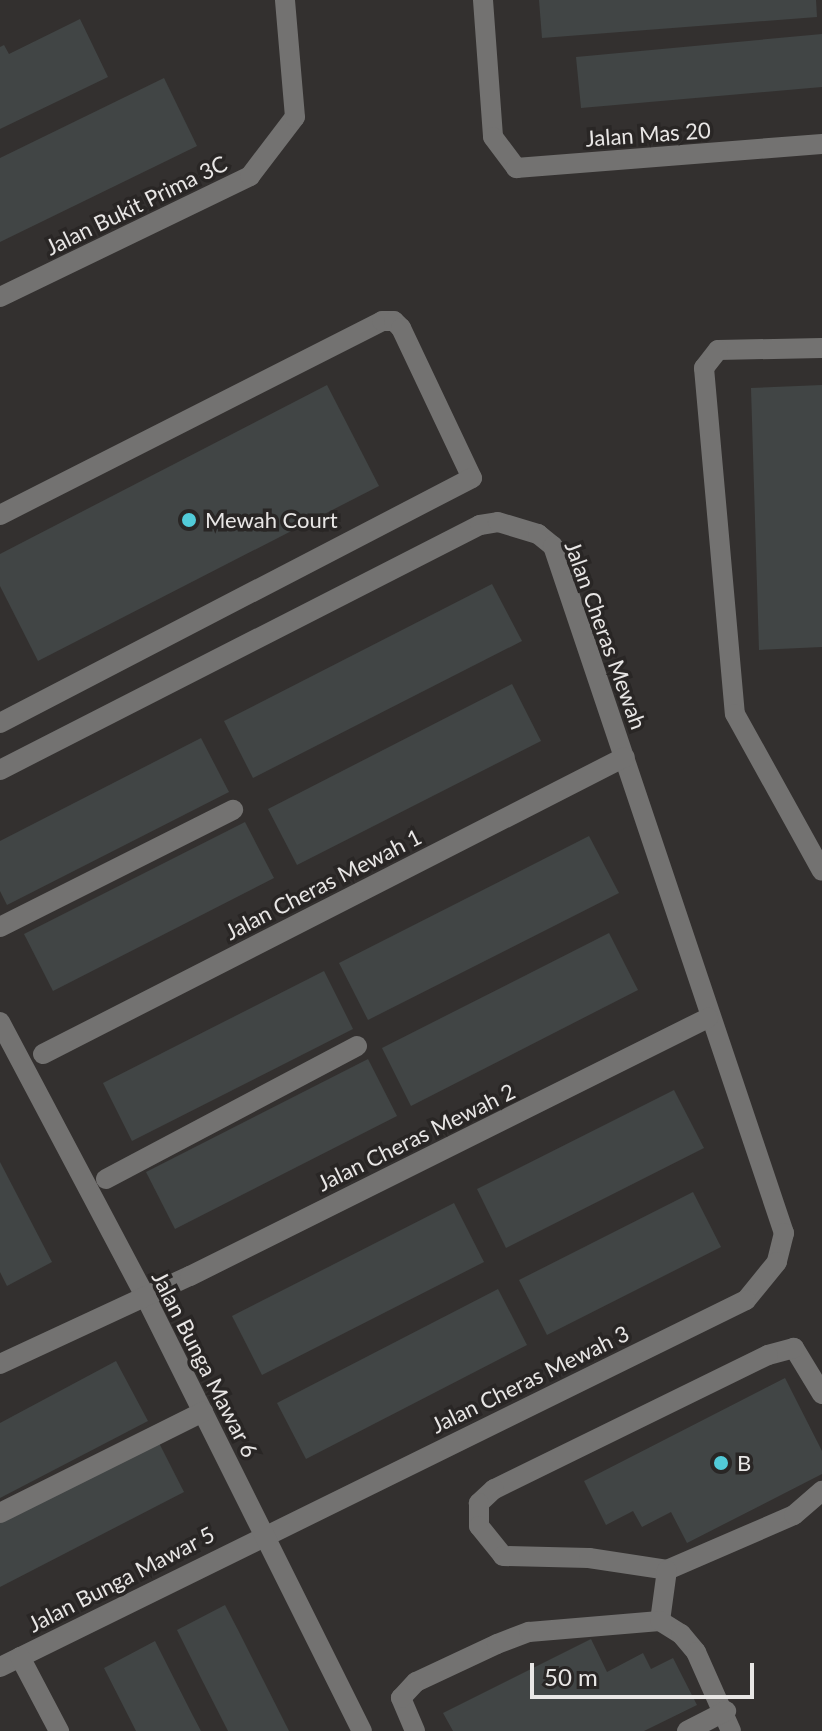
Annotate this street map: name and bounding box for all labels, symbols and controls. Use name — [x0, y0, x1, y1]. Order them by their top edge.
street label: Jalan Mas 20 — [584, 116, 712, 152]
street label: Jalan Bukit Prima 3C — [41, 150, 231, 260]
place label: Mewah Court — [205, 507, 338, 533]
marker: Mewah Court — [180, 511, 198, 529]
street label: Jalan Cheras Mewah — [560, 537, 652, 733]
street label: Jalan Cheras Mewah 1 — [220, 823, 426, 945]
street label: Jalan Cheras Mewah 2 — [313, 1078, 519, 1196]
street label: Jalan Bunga Mawar 6 — [147, 1266, 263, 1462]
street label: Jalan Cheras Mewah 3 — [427, 1320, 633, 1438]
place label: B — [737, 1450, 751, 1476]
marker: B — [712, 1454, 730, 1472]
street label: Jalan Bunga Mawar 5 — [23, 1521, 219, 1637]
scale bar — [534, 1647, 758, 1697]
text: 50 m — [544, 1662, 598, 1691]

